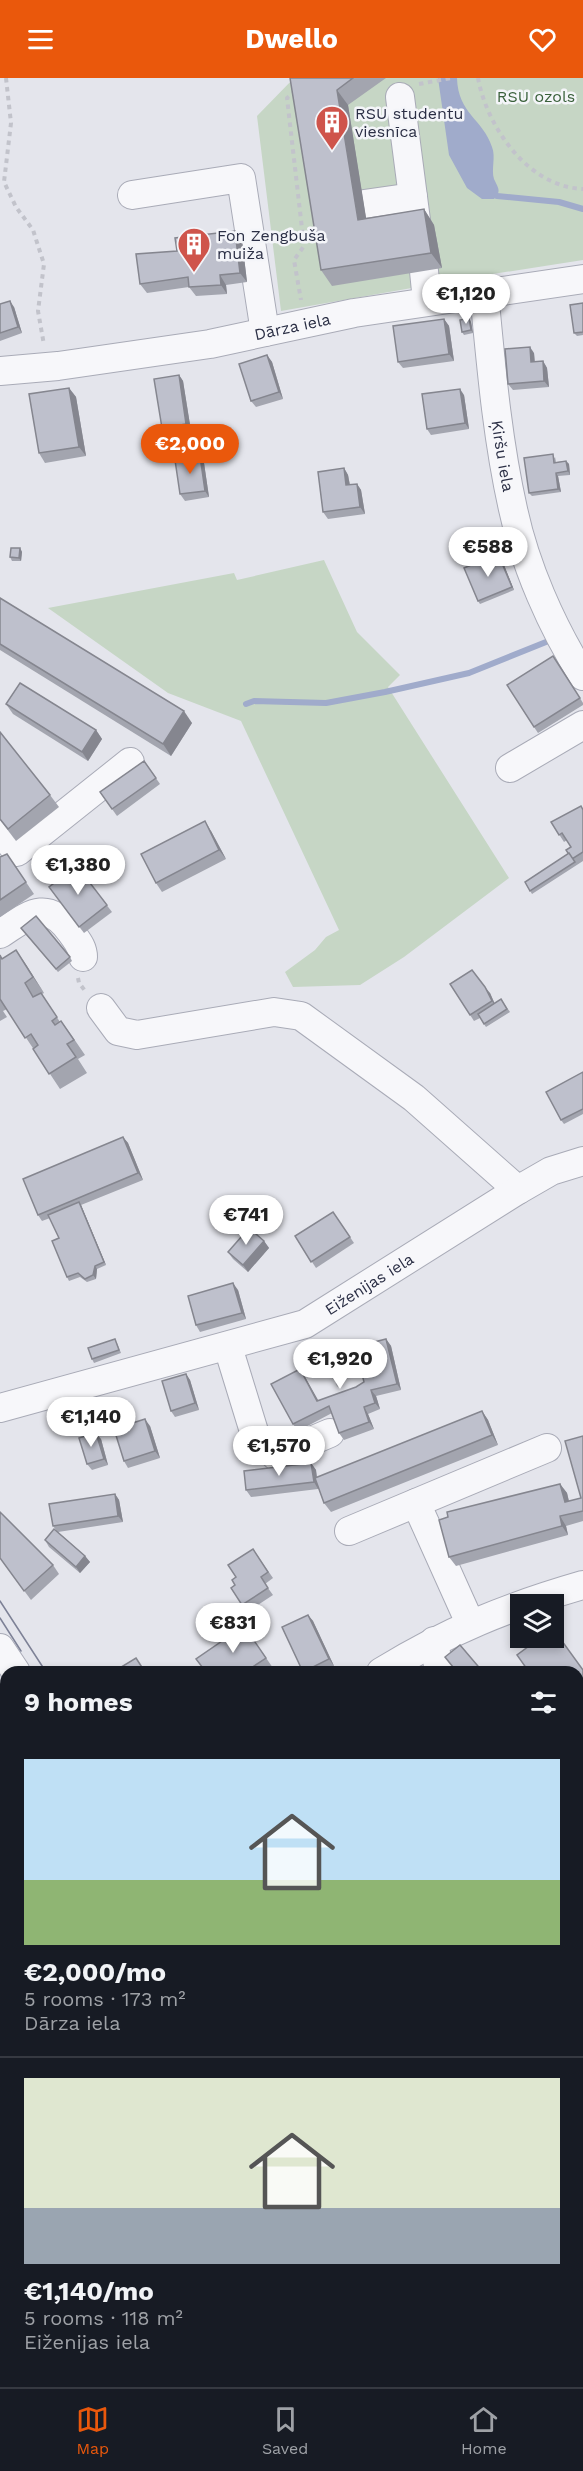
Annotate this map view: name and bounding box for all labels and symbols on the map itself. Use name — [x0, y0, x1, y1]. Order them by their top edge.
park label: RSU ozols — [497, 87, 575, 106]
building icon: RSU studentu viesnīca — [314, 104, 350, 151]
place label: RSU studentu viesnīca — [355, 104, 463, 141]
building icon: Fon Zengbuša muiža — [176, 226, 212, 273]
place label: Fon Zengbuša muiža — [217, 226, 326, 263]
pin: €1,120 — [417, 274, 515, 325]
street label: Dārza iela — [253, 309, 332, 344]
street label: Ķiršu iela — [488, 419, 518, 493]
pin: €2,000 — [141, 424, 239, 475]
pin: €588 — [452, 527, 524, 578]
pin: €1,380 — [29, 845, 127, 896]
pin: €741 — [210, 1195, 282, 1246]
street label: Eiženijas iela — [321, 1249, 417, 1319]
pin: €1,920 — [291, 1339, 389, 1390]
pin: €1,140 — [42, 1397, 140, 1448]
pin: €1,570 — [230, 1426, 328, 1477]
pin: €831 — [197, 1603, 269, 1654]

